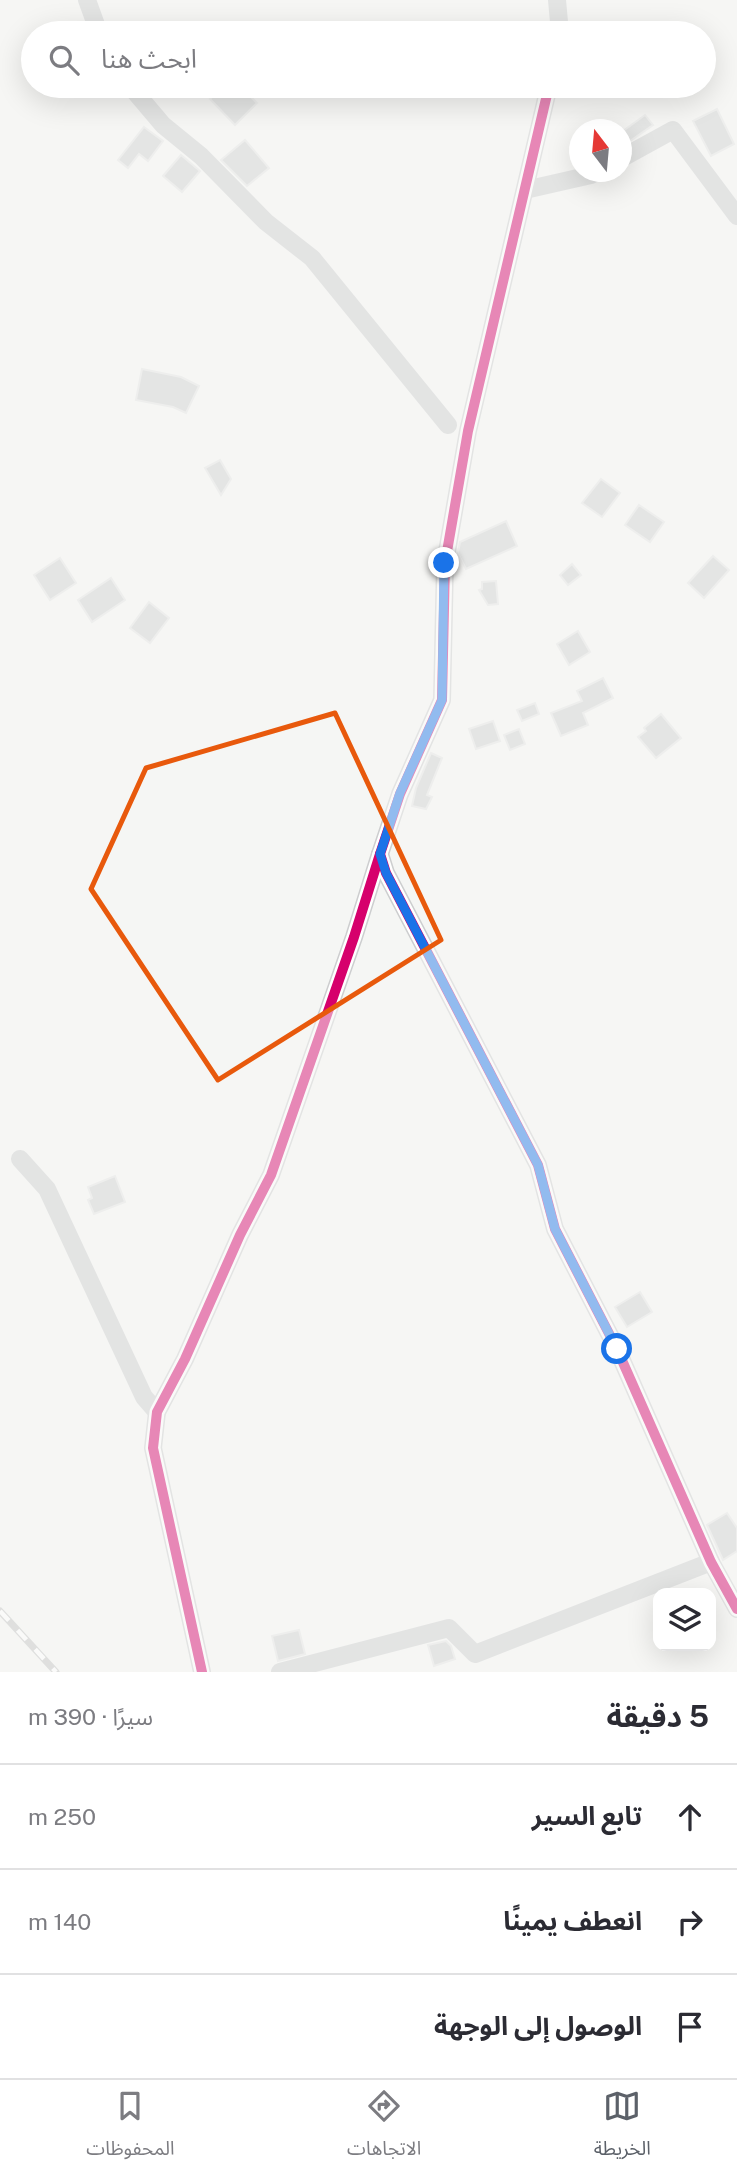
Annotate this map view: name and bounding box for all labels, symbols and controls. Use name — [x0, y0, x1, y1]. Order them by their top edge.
search box — [21, 21, 716, 98]
icon: search — [45, 41, 83, 79]
text: ابحث هنا — [101, 43, 197, 74]
north arrow — [569, 119, 632, 182]
route end — [428, 547, 459, 578]
route start — [601, 1333, 632, 1364]
map controls — [653, 1588, 716, 1651]
button: layers — [653, 1588, 716, 1651]
text: 5 دقيقة — [606, 1698, 709, 1734]
text: سيرًا · 390 m — [28, 1703, 153, 1730]
icon: ahead — [671, 1798, 709, 1836]
text: تابع السير — [532, 1800, 642, 1831]
text: 250 m — [28, 1803, 96, 1830]
icon: right — [671, 1903, 709, 1941]
text: انعطف يمينًا — [503, 1905, 642, 1936]
text: 140 m — [28, 1908, 91, 1935]
icon: arrive — [671, 2008, 709, 2046]
text: الوصول إلى الوجهة — [434, 2010, 642, 2041]
tab: المحفوظات — [86, 2087, 175, 2169]
tab: الاتجاهات — [347, 2087, 421, 2169]
tab: الخريطة — [594, 2087, 651, 2169]

